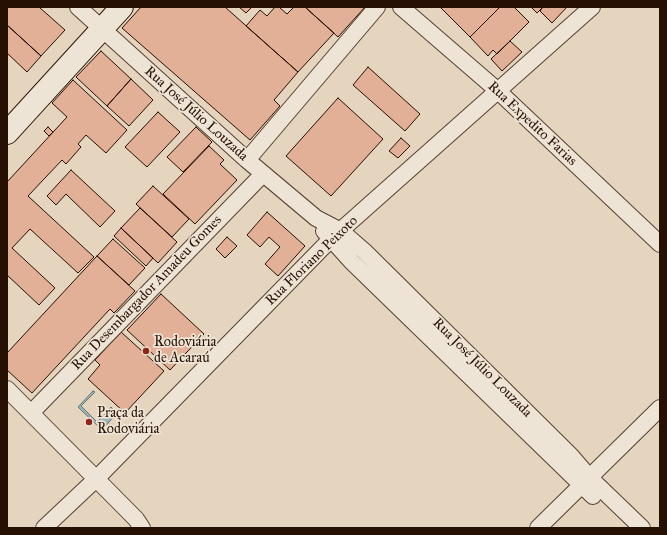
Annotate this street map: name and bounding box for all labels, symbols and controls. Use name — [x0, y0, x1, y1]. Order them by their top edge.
street label: Rua José Júlio Louzada — [141, 63, 251, 165]
street label: Rua Expedito Farias — [484, 78, 580, 170]
street label: Rua Desembargador Amadeu Gomes — [68, 212, 226, 374]
street label: Rua Floriano Peixoto — [262, 213, 362, 309]
street label: Rua José Júlio Louzada — [429, 315, 535, 421]
place label: Rodoviária de Acaraú — [154, 335, 217, 368]
marker: Rodoviária de Acaraú — [141, 346, 151, 356]
place label: Praça da Rodoviária — [97, 406, 160, 438]
marker: Praça da Rodoviária — [84, 417, 94, 427]

